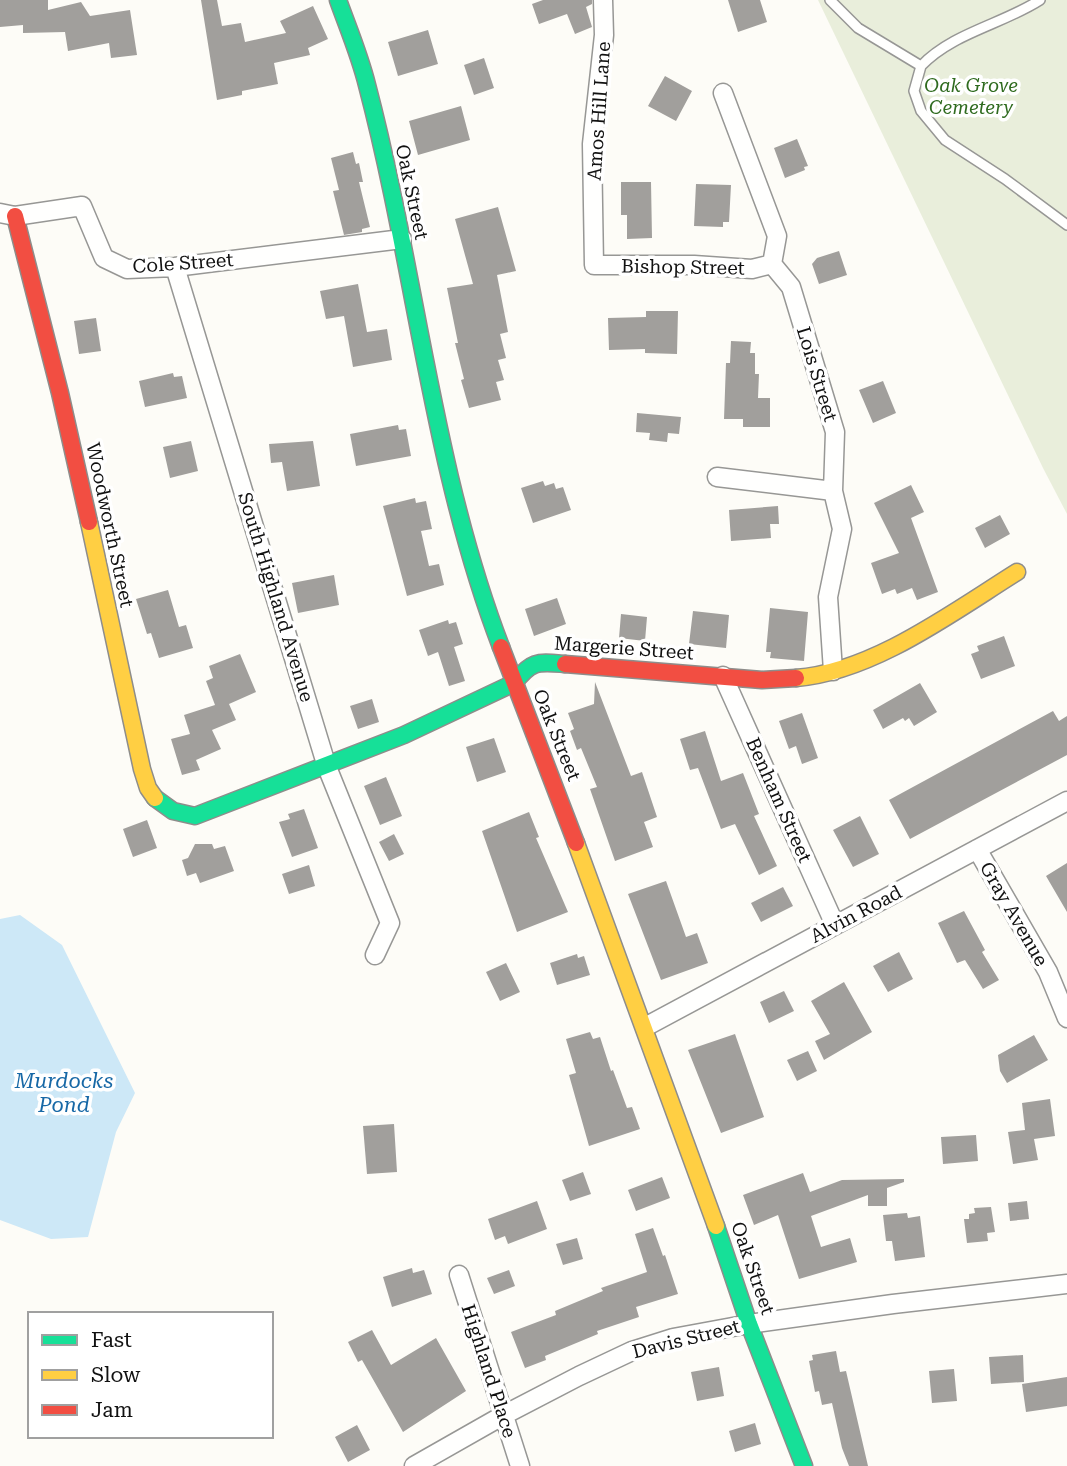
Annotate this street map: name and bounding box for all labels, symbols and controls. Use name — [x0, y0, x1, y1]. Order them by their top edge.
street label: Amos Hill Lane — [583, 41, 615, 181]
park label: Oak Grove Cemetery — [924, 74, 1018, 119]
street label: Oak Street — [391, 142, 433, 242]
street label: Cole Street — [132, 248, 234, 278]
street label: Bishop Street — [621, 254, 745, 280]
street label: Lois Street — [792, 324, 842, 424]
street label: Woodworth Street — [81, 441, 139, 609]
street label: South Highland Avenue — [233, 489, 319, 705]
street label: Margerie Street — [553, 632, 695, 664]
street label: Oak Street — [528, 686, 586, 784]
street label: Benham Street — [741, 734, 817, 866]
street label: Gray Avenue — [975, 858, 1053, 970]
street label: Alvin Road — [806, 880, 906, 948]
water label: Murdocks Pond — [14, 1069, 114, 1117]
street label: Oak Street — [726, 1219, 780, 1317]
street label: Highland Place — [457, 1301, 521, 1441]
legend — [28, 1312, 273, 1438]
street label: Davis Street — [630, 1315, 742, 1363]
text: Fast — [91, 1328, 132, 1352]
text: Slow — [91, 1363, 141, 1387]
text: Jam — [91, 1398, 133, 1422]

